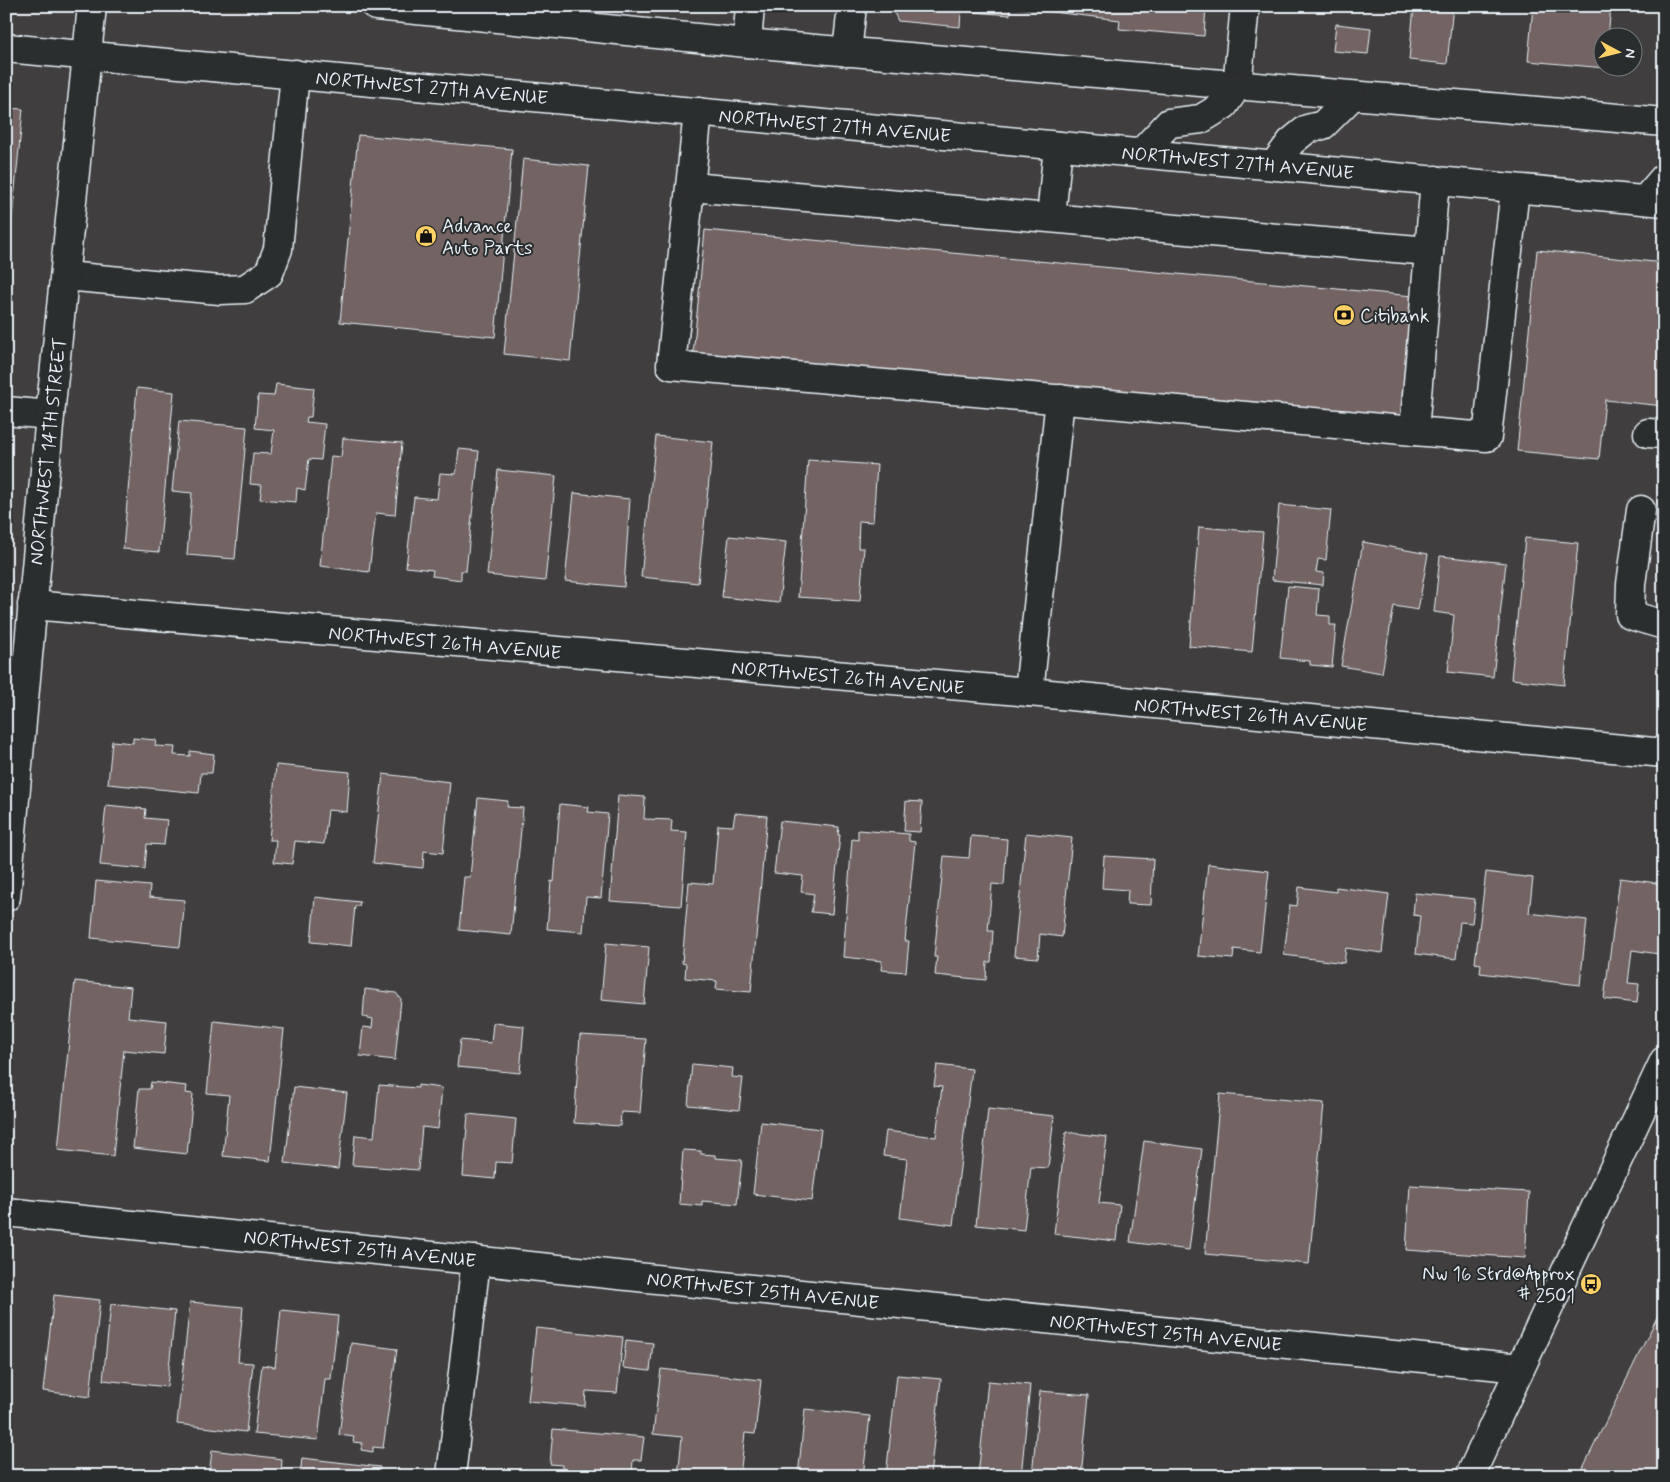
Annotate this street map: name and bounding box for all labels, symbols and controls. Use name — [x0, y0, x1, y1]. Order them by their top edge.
north arrow — [1592, 28, 1642, 78]
text: N — [1620, 48, 1639, 59]
street label: NORTHWEST 27TH AVENUE — [315, 66, 549, 111]
street label: NORTHWEST 27TH AVENUE — [718, 104, 952, 149]
street label: NORTHWEST 27TH AVENUE — [1121, 141, 1355, 186]
place label: Advance Auto Parts — [442, 214, 532, 261]
shop icon: Advance Auto Parts — [414, 224, 438, 248]
bank icon: Citibank — [1332, 303, 1356, 327]
place label: Citibank — [1360, 304, 1429, 329]
street label: NORTHWEST 14TH STREET — [24, 336, 73, 566]
street label: NORTHWEST 26TH AVENUE — [327, 621, 562, 666]
street label: NORTHWEST 26TH AVENUE — [730, 656, 965, 701]
street label: NORTHWEST 26TH AVENUE — [1133, 693, 1368, 738]
street label: NORTHWEST 25TH AVENUE — [242, 1225, 477, 1274]
place label: Nw 16 Strd@Approx # 2501 — [1422, 1262, 1575, 1309]
street label: NORTHWEST 25TH AVENUE — [645, 1267, 880, 1316]
bus stop icon: Nw 16 Strd@Approx # 2501 — [1579, 1272, 1603, 1296]
street label: NORTHWEST 25TH AVENUE — [1048, 1309, 1283, 1358]

